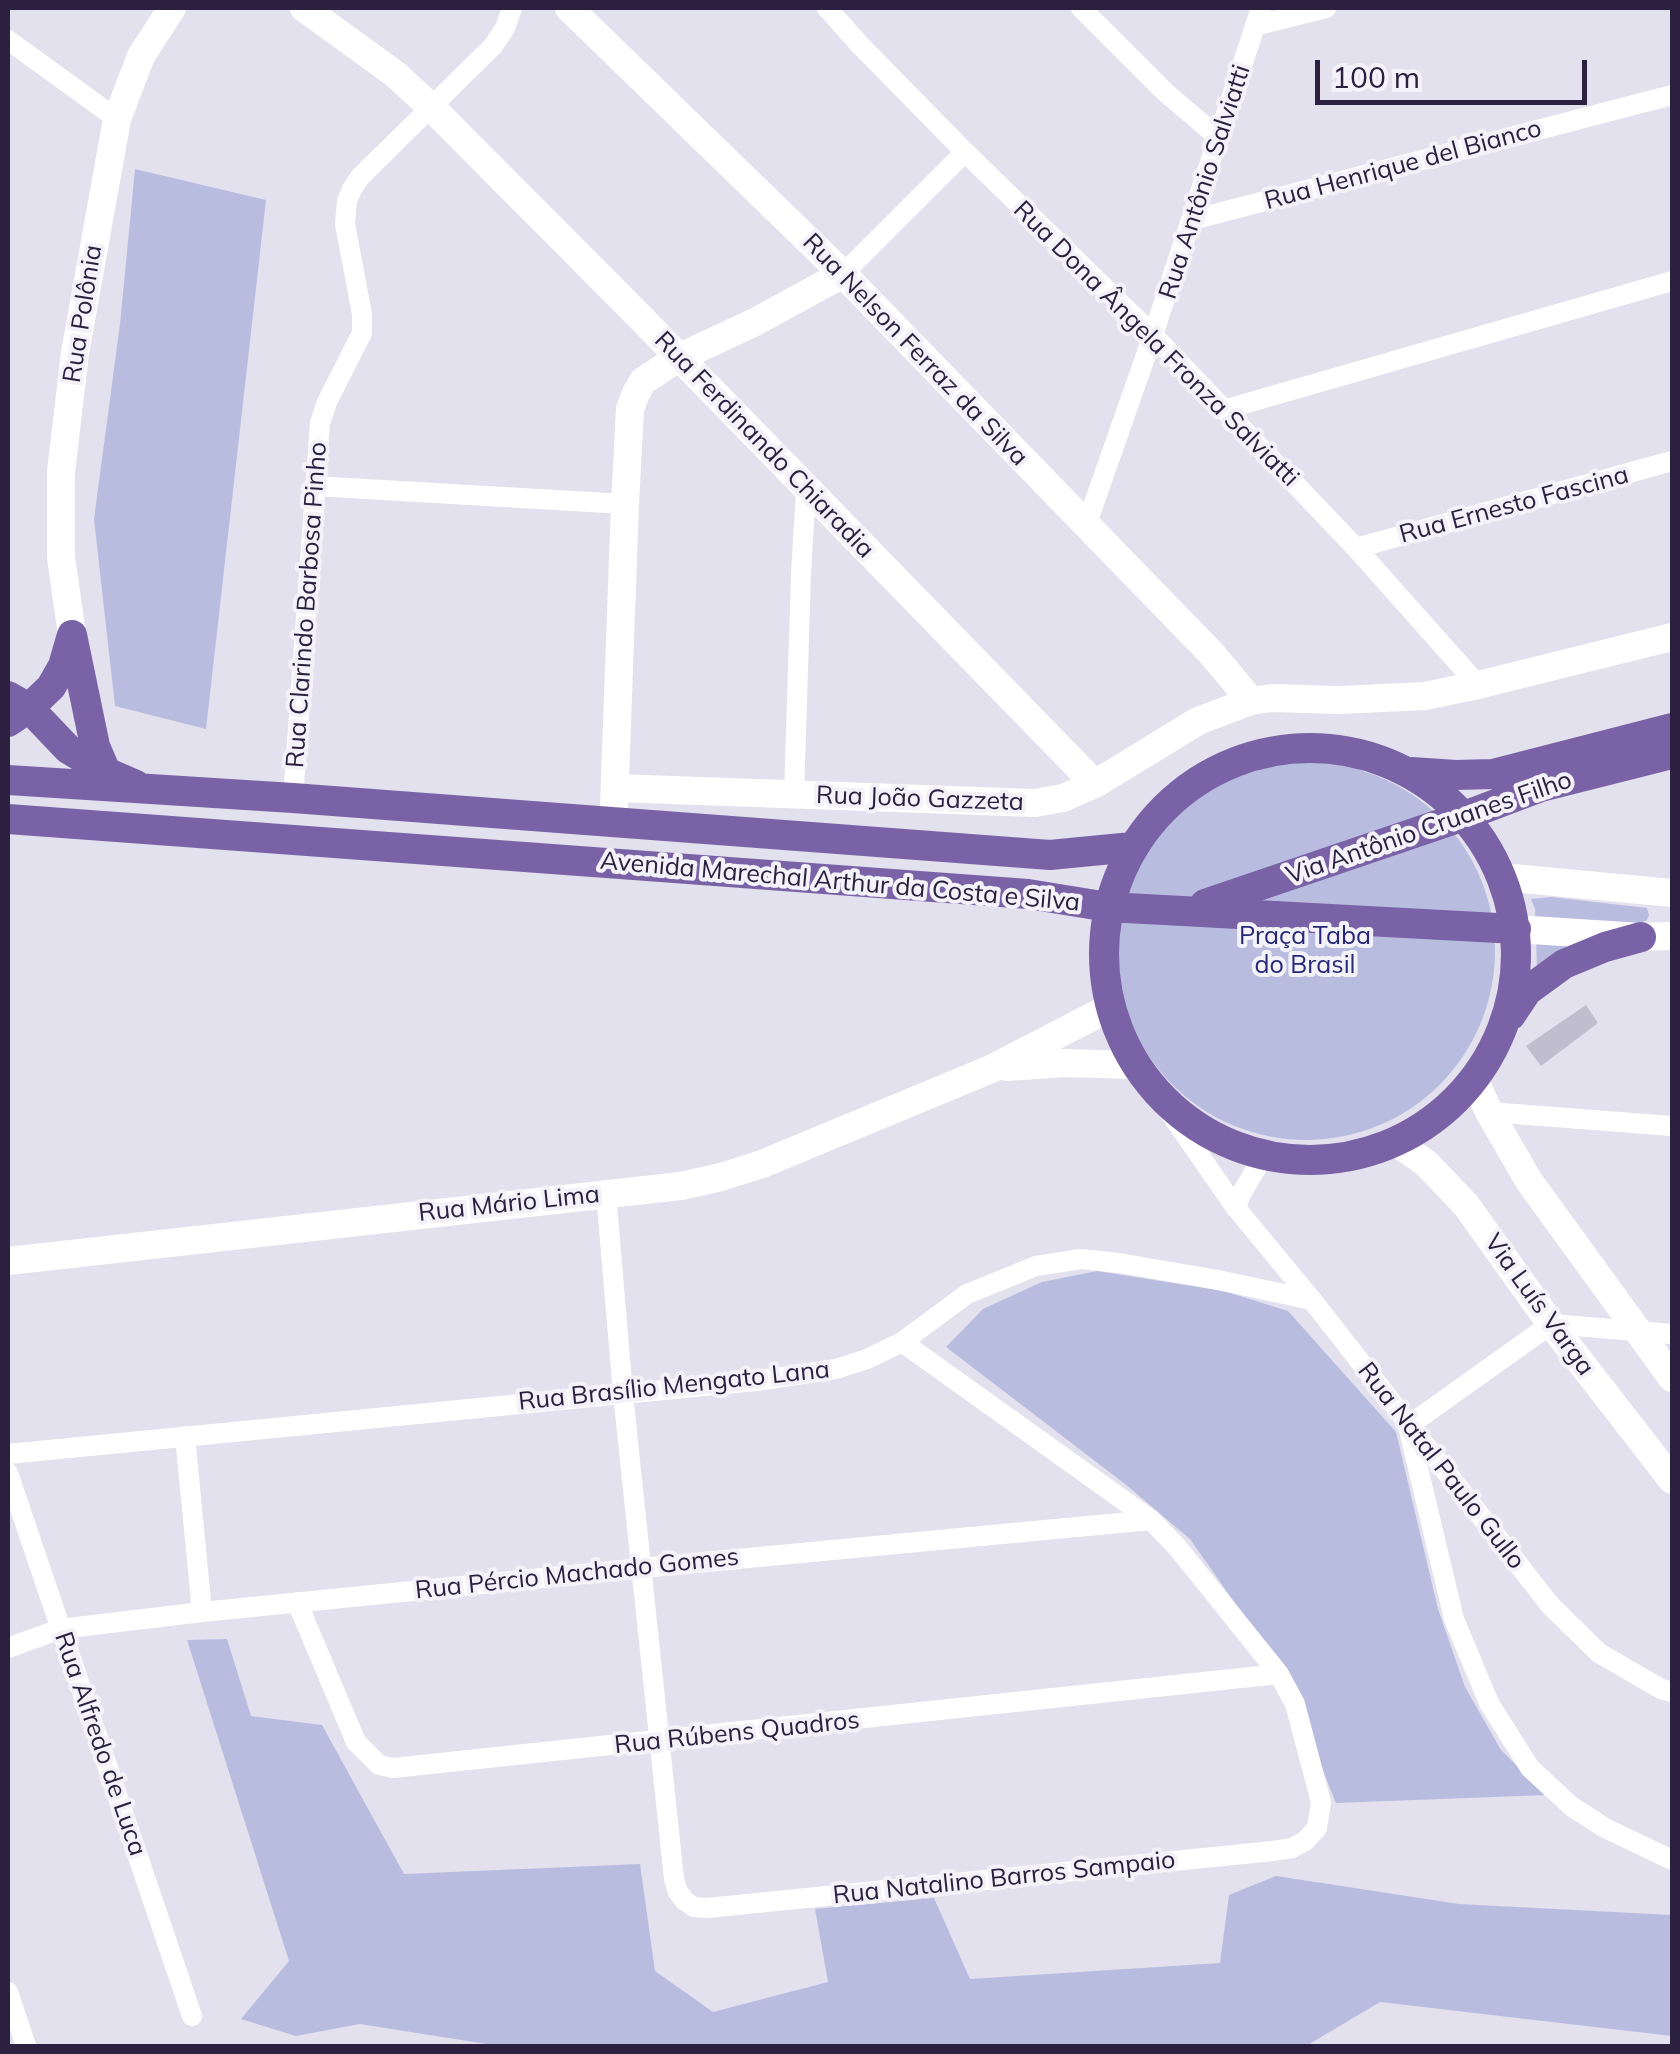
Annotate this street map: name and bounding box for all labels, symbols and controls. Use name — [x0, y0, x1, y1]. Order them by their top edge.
scale bar — [1320, 40, 1592, 102]
text: 100 m — [1332, 58, 1420, 96]
street label: Rua Antônio Salviatti — [1153, 61, 1257, 303]
street label: Rua Henrique del Bianco — [1261, 114, 1545, 216]
street label: Rua Dona Ângela Fronza Salviatti — [1007, 195, 1305, 493]
street label: Rua Nelson Ferraz da Silva — [796, 228, 1034, 472]
street label: Rua Polônia — [57, 243, 109, 385]
street label: Rua Ferdinando Chiaradia — [648, 326, 880, 564]
street label: Rua Clarindo Barbosa Pinho — [281, 441, 333, 769]
street label: Rua Ernesto Fascina — [1396, 460, 1632, 550]
street label: Via Antônio Cruanes Filho — [1282, 765, 1576, 891]
street label: Rua João Gazzeta — [816, 780, 1024, 818]
street label: Avenida Marechal Arthur da Costa e Silva — [599, 846, 1081, 918]
park label: Praça Taba do Brasil — [1239, 921, 1371, 980]
street label: Rua Mário Lima — [417, 1180, 601, 1228]
street label: Via Luís Varga — [1478, 1228, 1600, 1382]
street label: Rua Brasílio Mengato Lana — [517, 1355, 831, 1417]
street label: Rua Natal Paulo Gullo — [1351, 1357, 1531, 1575]
street label: Rua Pércio Machado Gomes — [414, 1542, 740, 1606]
street label: Rua Alfredo de Luca — [48, 1628, 152, 1860]
street label: Rua Rúbens Quadros — [613, 1705, 861, 1761]
street label: Rua Natalino Barros Sampaio — [831, 1845, 1177, 1911]

